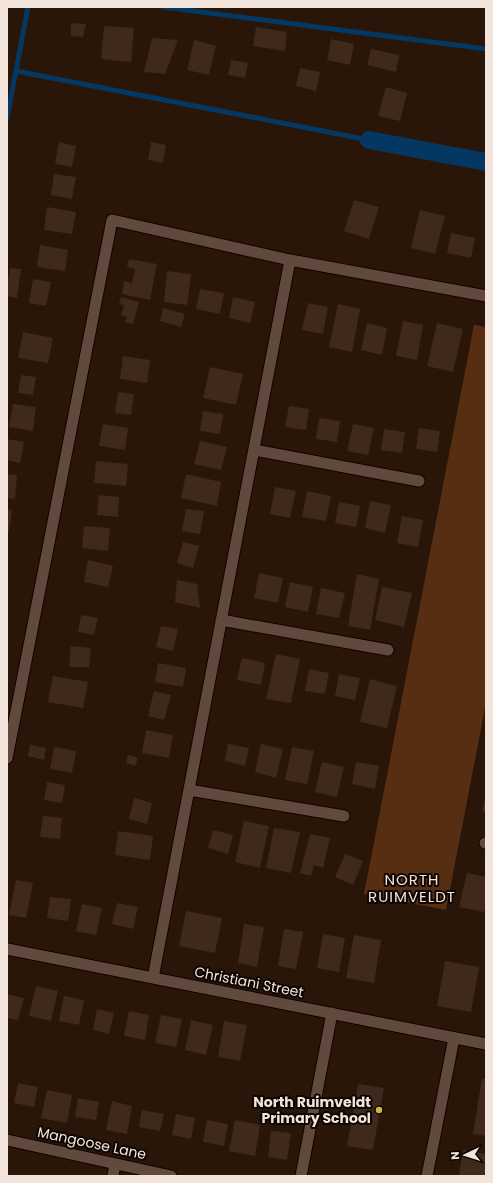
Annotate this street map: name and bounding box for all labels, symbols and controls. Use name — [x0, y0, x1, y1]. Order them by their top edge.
district label: NORTH RUIMVELDT — [368, 869, 456, 907]
street label: Christiani Street — [193, 962, 305, 1002]
place label: North Ruimveldt Primary School — [253, 1092, 371, 1128]
marker: North Ruimveldt Primary School — [374, 1105, 384, 1115]
street label: Mangoose Lane — [36, 1122, 149, 1164]
north arrow — [445, 1135, 485, 1175]
text: N — [447, 1151, 463, 1160]

